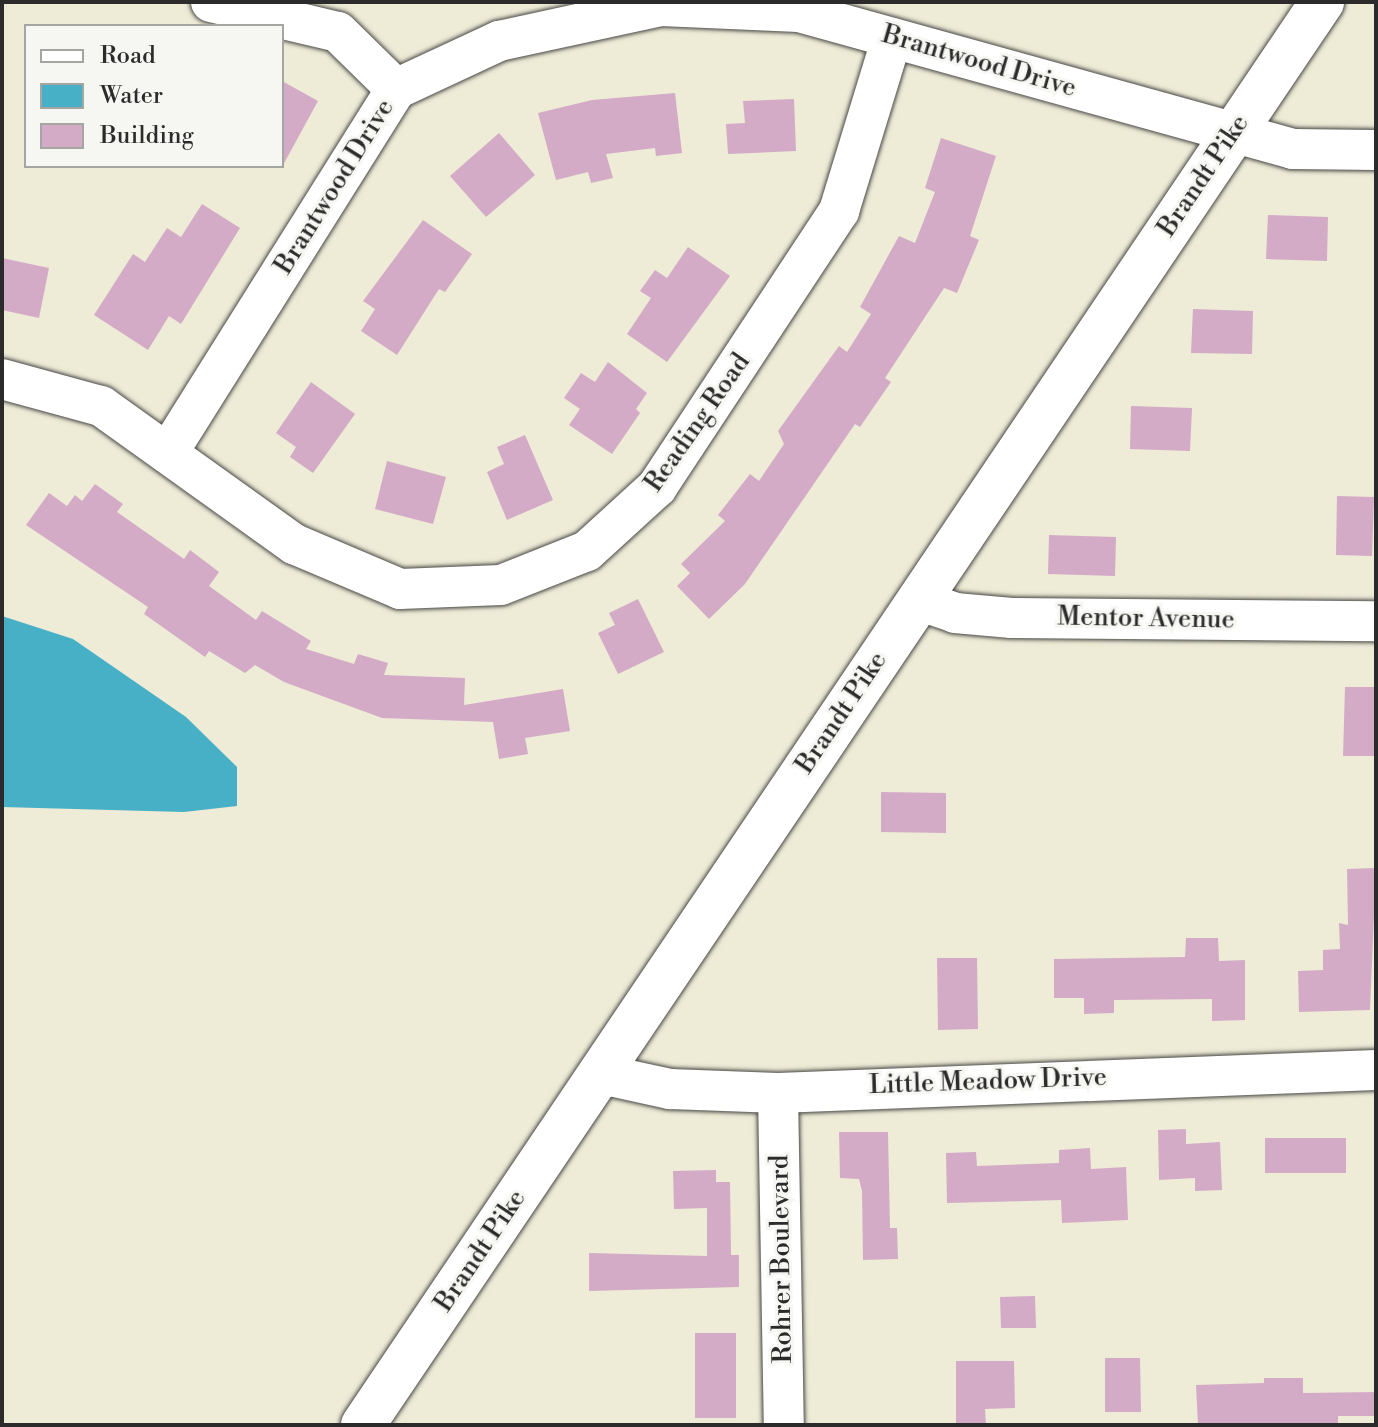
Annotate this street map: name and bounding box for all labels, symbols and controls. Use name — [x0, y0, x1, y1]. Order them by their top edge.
street label: Brantwood Drive — [878, 19, 1080, 105]
legend — [24, 24, 284, 168]
text: Road — [100, 41, 156, 71]
text: Water — [100, 81, 163, 111]
street label: Brantwood Drive — [269, 94, 401, 280]
street label: Brandt Pike — [1152, 109, 1256, 243]
text: Building — [100, 121, 194, 151]
street label: Reading Road — [639, 348, 757, 498]
street label: Mentor Avenue — [1057, 602, 1235, 636]
street label: Brandt Pike — [790, 646, 894, 780]
street label: Little Meadow Drive — [869, 1062, 1107, 1102]
street label: Rohrer Boulevard — [765, 1154, 799, 1364]
street label: Brandt Pike — [429, 1184, 533, 1318]

